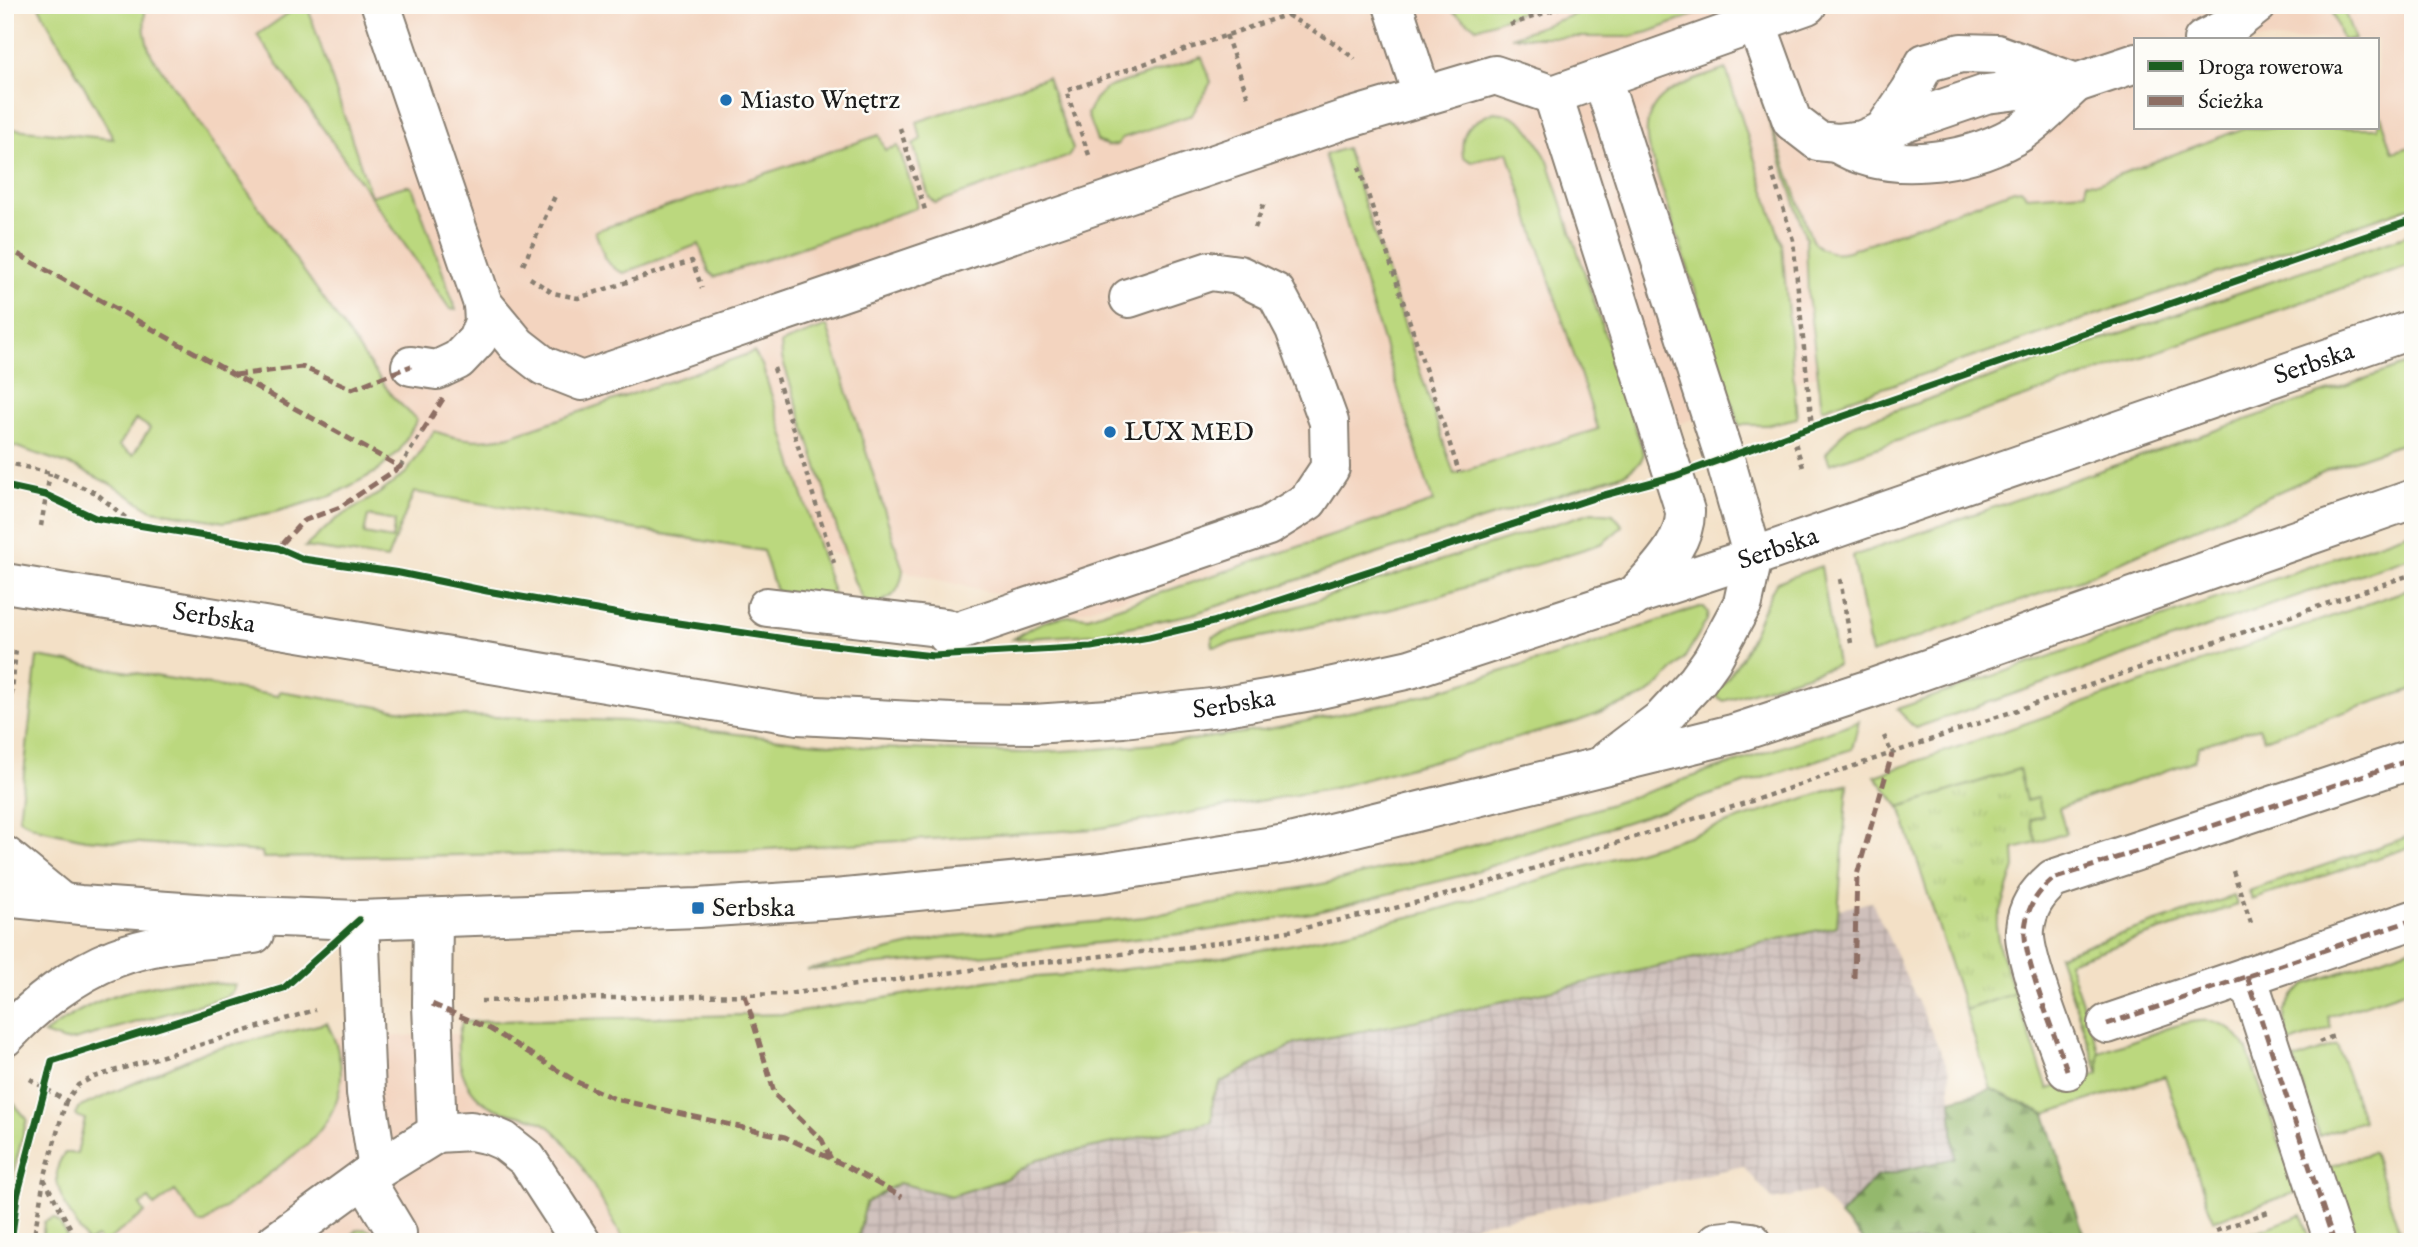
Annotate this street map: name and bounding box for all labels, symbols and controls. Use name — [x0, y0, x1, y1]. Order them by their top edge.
legend — [2134, 38, 2380, 130]
text: Droga rowerowa — [2198, 55, 2344, 82]
place label: Miasto Wnętrz — [740, 84, 900, 117]
text: Ścieżka — [2198, 88, 2264, 116]
marker: Miasto Wnętrz — [718, 92, 734, 108]
street label: Serbska — [2269, 334, 2359, 392]
place label: LUX MED — [1124, 416, 1254, 449]
marker: LUX MED — [1102, 424, 1118, 440]
street label: Serbska — [1734, 519, 1823, 577]
street label: Serbska — [170, 595, 259, 641]
street label: Serbska — [1191, 681, 1278, 726]
place label: Serbska — [712, 892, 796, 925]
marker: Serbska — [690, 900, 706, 916]

